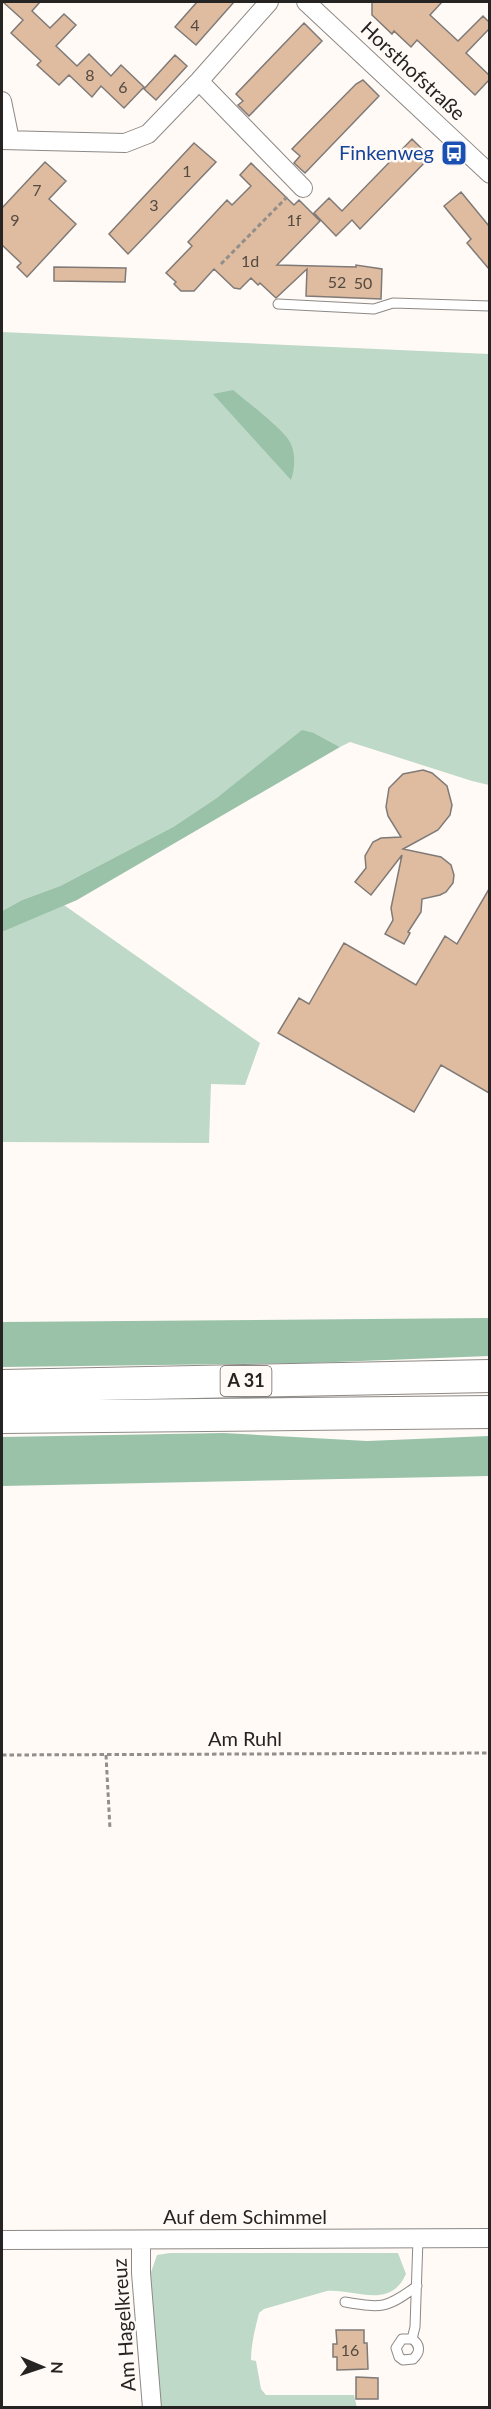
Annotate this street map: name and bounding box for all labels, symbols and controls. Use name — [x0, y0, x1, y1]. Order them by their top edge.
house number: 4 — [190, 15, 200, 34]
street label: Horsthofstraße — [357, 16, 471, 125]
house number: 8 — [85, 65, 95, 84]
house number: 6 — [118, 77, 128, 96]
bus stop icon: Finkenweg — [439, 138, 469, 168]
place label: Finkenweg — [339, 140, 434, 164]
house number: 1 — [182, 161, 192, 180]
house number: 7 — [32, 180, 42, 199]
house number: 3 — [149, 195, 159, 214]
house number: 9 — [10, 210, 20, 229]
house number: 1f — [287, 210, 302, 229]
house number: 1d — [241, 251, 259, 270]
house number: 52 — [328, 272, 346, 291]
house number: 50 — [354, 273, 372, 292]
road number: A 31 — [220, 1366, 272, 1396]
street label: Am Ruhl — [208, 1726, 282, 1750]
street label: Auf dem Schimmel — [163, 2204, 327, 2228]
street label: Am Hagelkreuz — [106, 2258, 140, 2392]
north arrow — [12, 2337, 72, 2397]
house number: 16 — [341, 2340, 359, 2359]
text: N — [48, 2361, 67, 2374]

